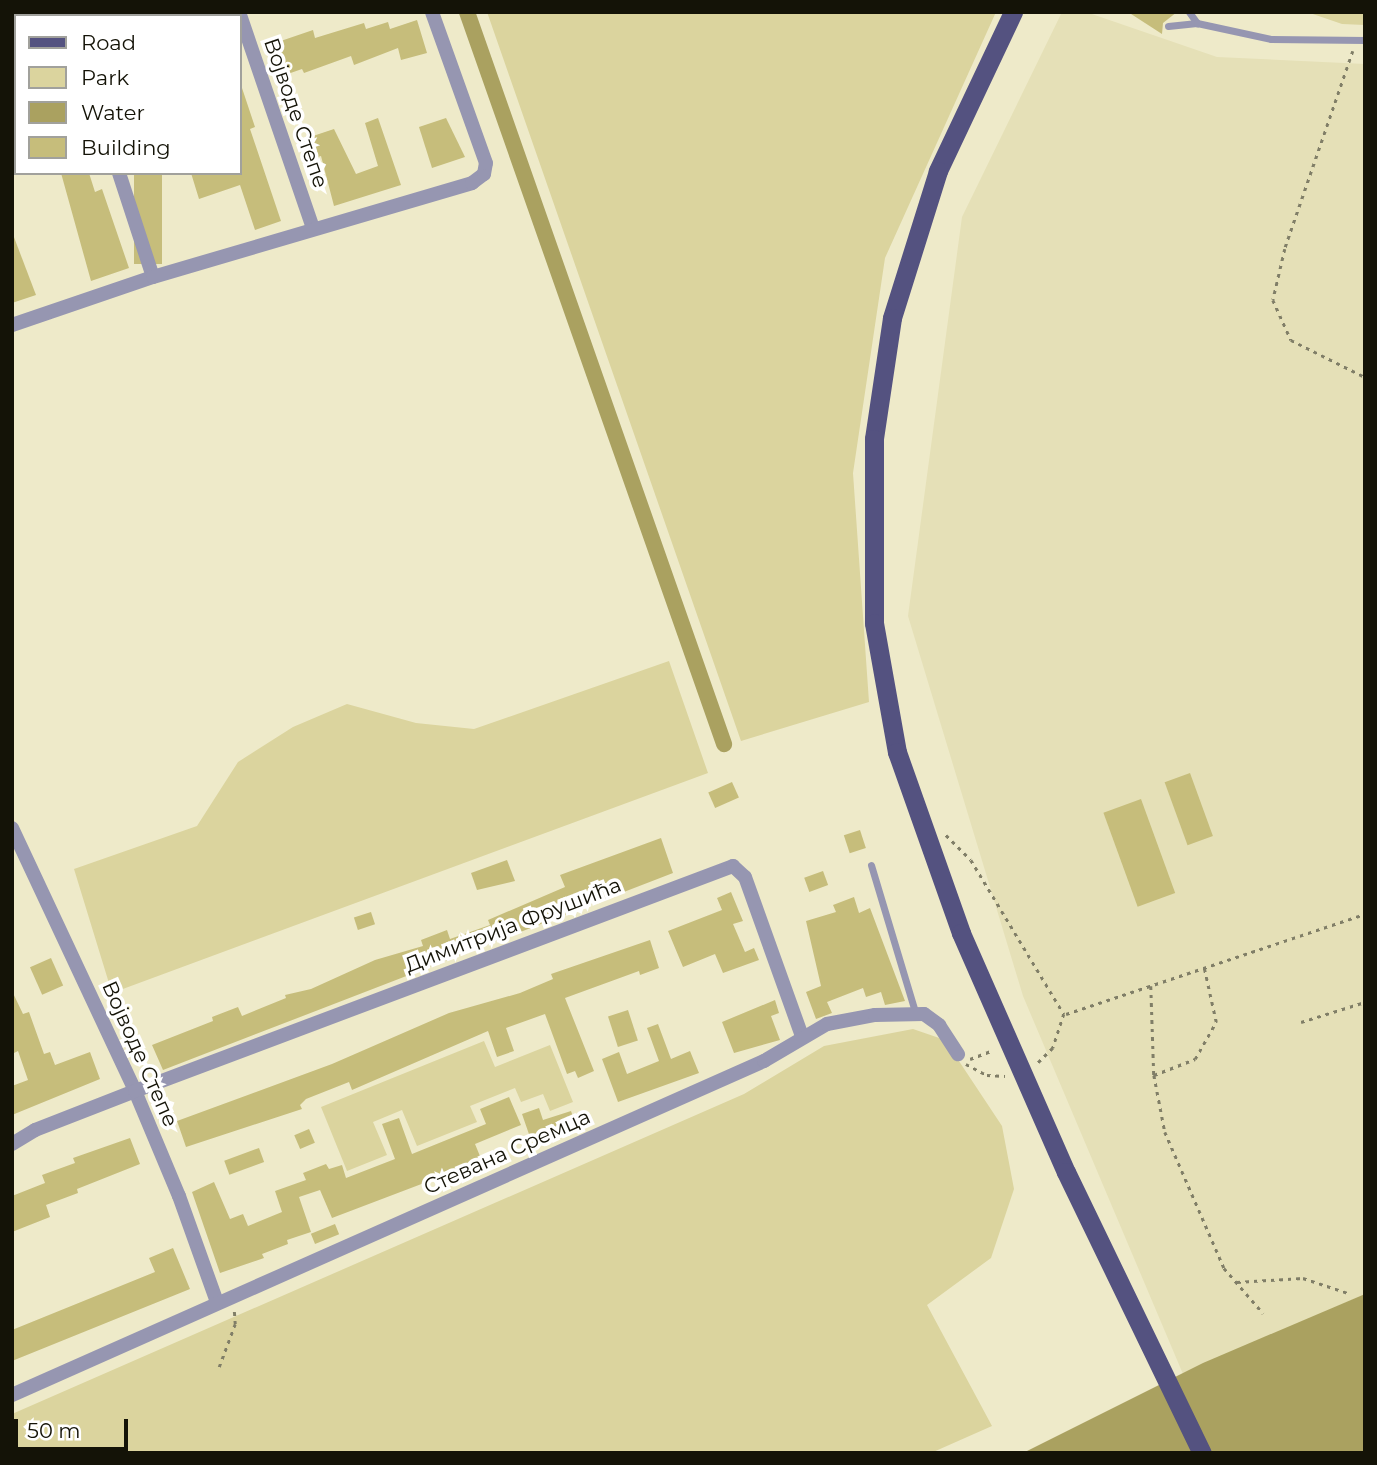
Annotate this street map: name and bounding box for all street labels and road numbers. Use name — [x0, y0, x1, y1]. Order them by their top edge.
street label: Војводе Степе — [258, 35, 334, 191]
street label: Димитрија Фрушића — [401, 872, 625, 978]
street label: Војводе Степе — [97, 977, 183, 1131]
street label: Стевана Сремца — [420, 1104, 594, 1200]

